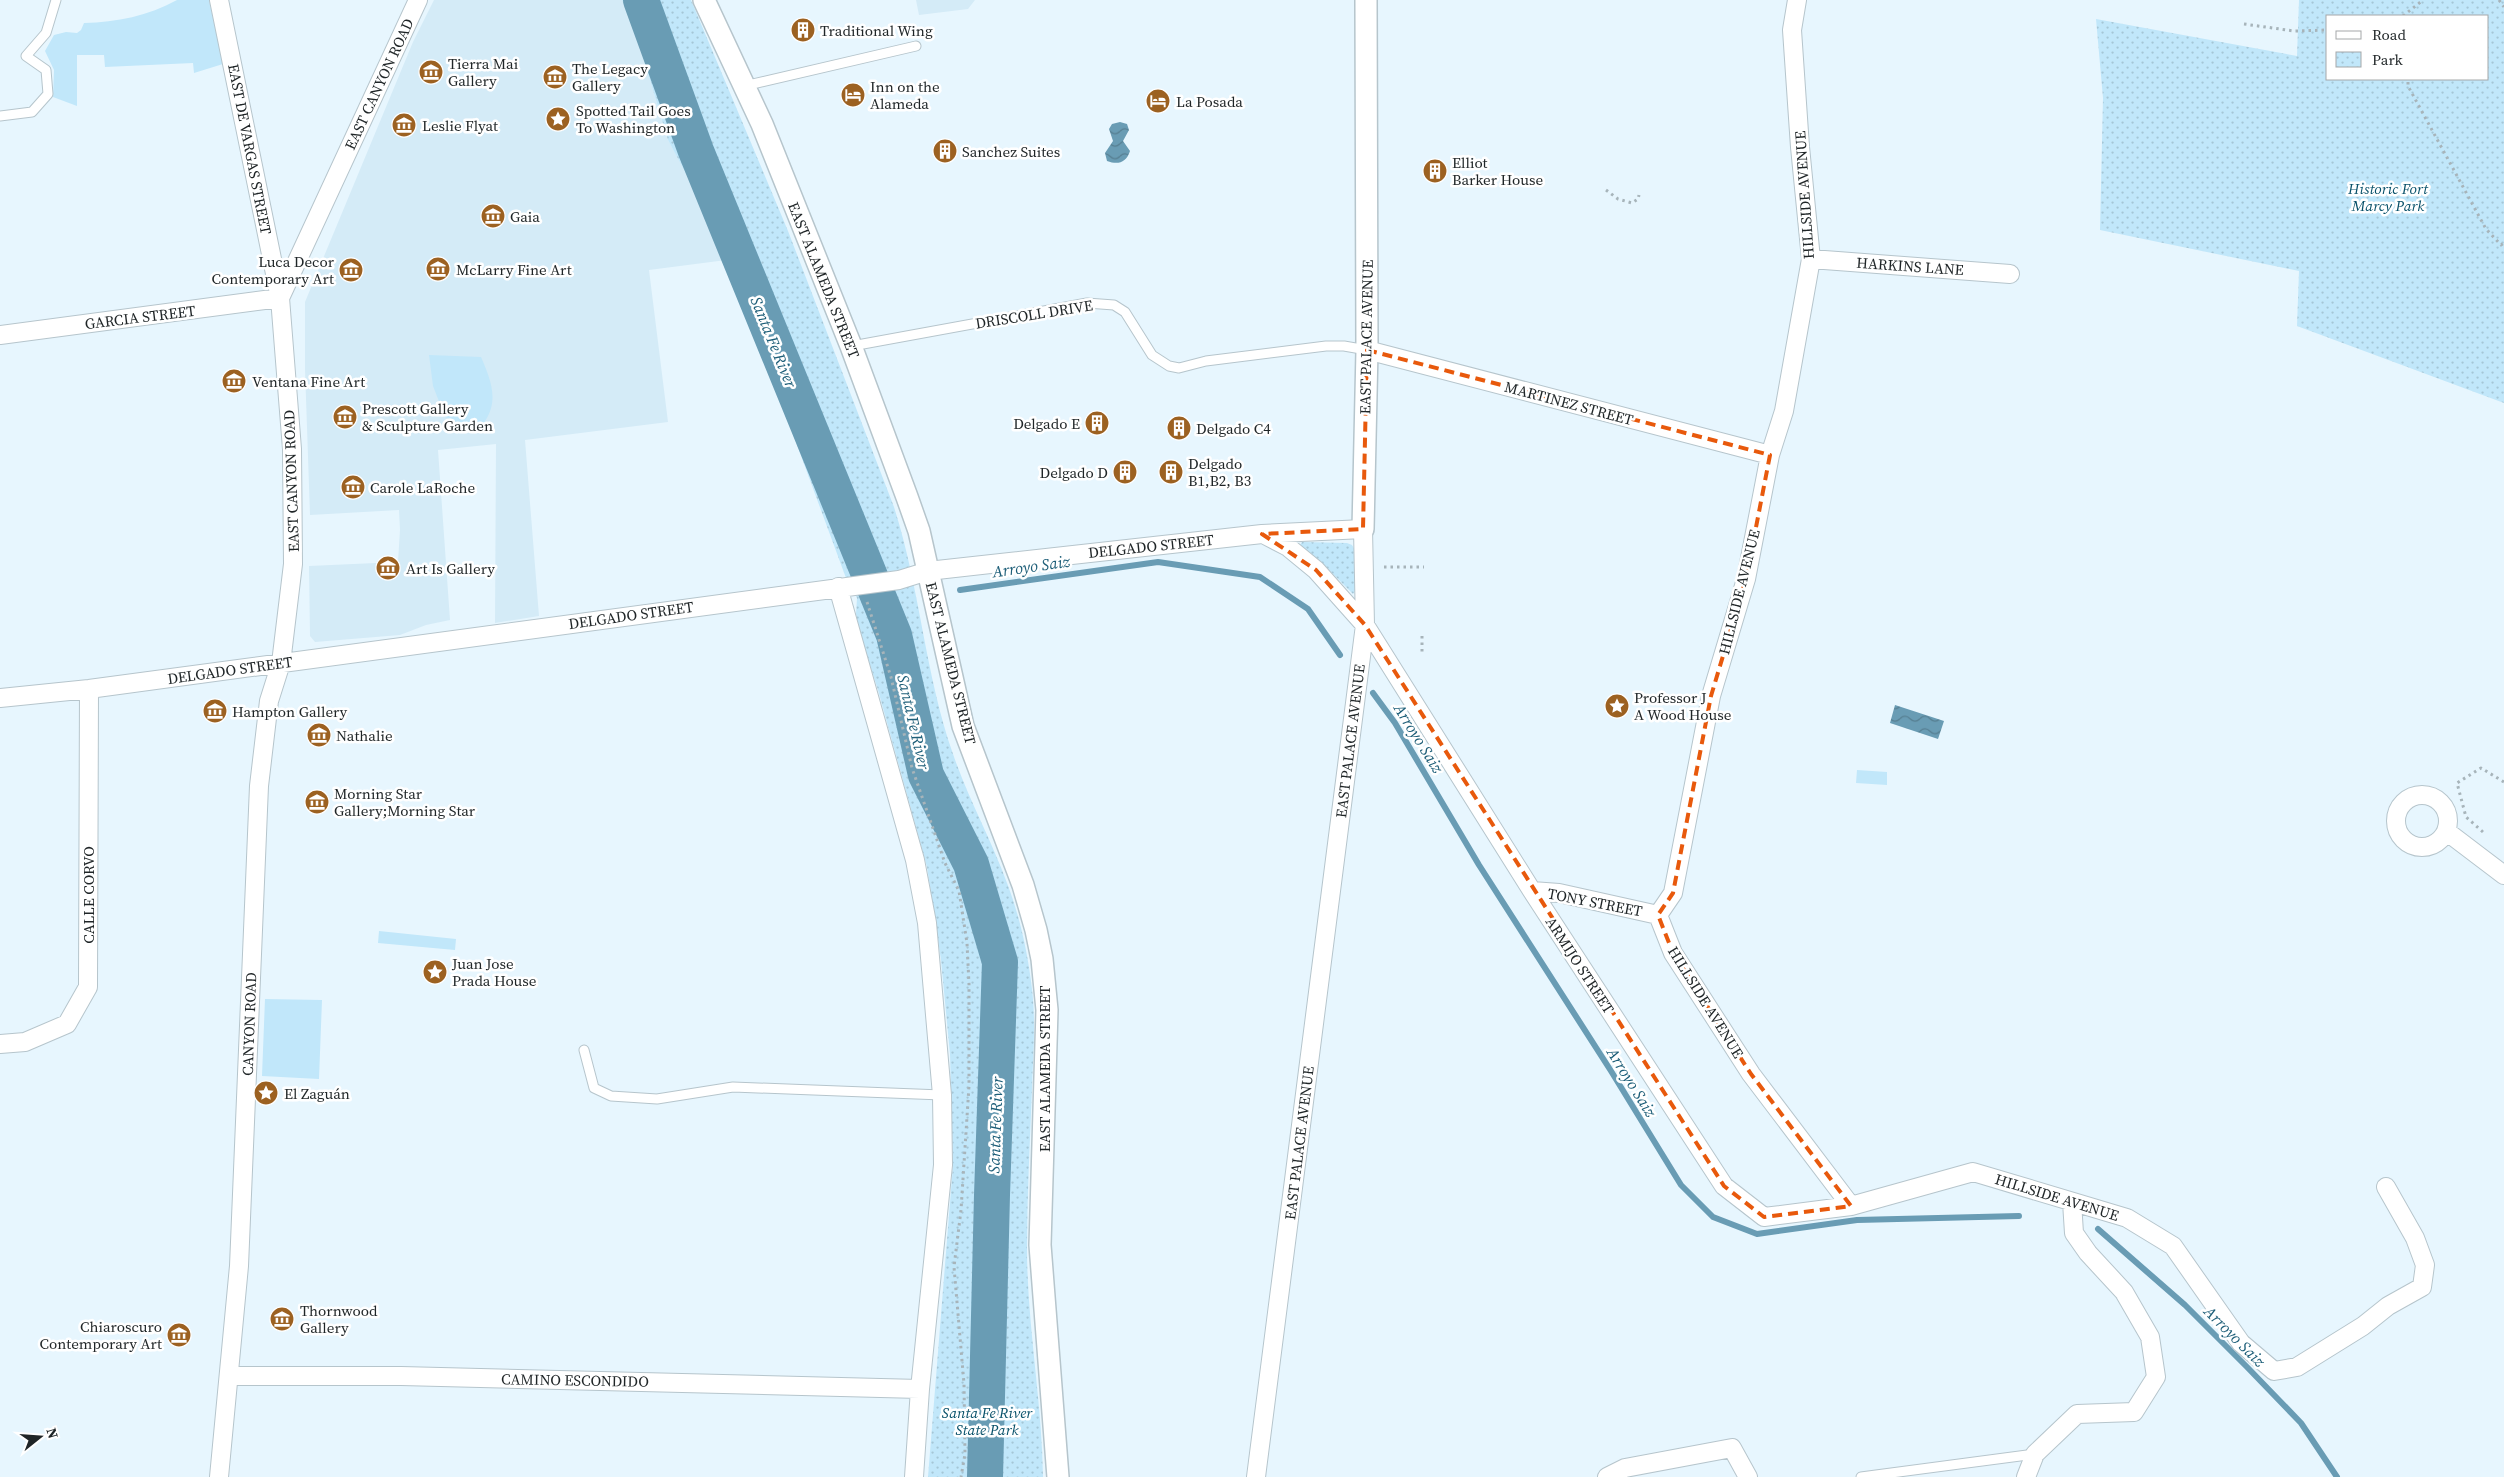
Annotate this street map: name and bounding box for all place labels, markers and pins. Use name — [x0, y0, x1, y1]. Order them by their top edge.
building icon: Traditional Wing — [790, 17, 816, 43]
place label: Traditional Wing — [820, 20, 933, 41]
place label: Tierra Mai Gallery — [448, 53, 518, 91]
place label: The Legacy Gallery — [572, 58, 648, 96]
museum icon: Tierra Mai Gallery — [418, 59, 444, 85]
museum icon: The Legacy Gallery — [542, 64, 568, 90]
place label: Inn on the Alameda — [870, 76, 940, 114]
hotel icon: Inn on the Alameda — [840, 82, 866, 108]
hotel icon: La Posada — [1145, 88, 1171, 114]
place label: La Posada — [1176, 91, 1243, 112]
place label: Spotted Tail Goes To Washington — [576, 100, 691, 138]
place icon: Spotted Tail Goes To Washington — [545, 106, 571, 132]
museum icon: Leslie Flyat — [391, 112, 417, 138]
place label: Leslie Flyat — [422, 115, 498, 136]
building icon: Sanchez Suites — [932, 138, 958, 164]
place label: Sanchez Suites — [962, 141, 1060, 162]
place label: Elliot Barker House — [1452, 152, 1543, 190]
building icon: Elliot Barker House — [1422, 158, 1448, 184]
museum icon: Gaia — [480, 203, 506, 229]
place label: Gaia — [510, 206, 540, 227]
place label: Luca Decor Contemporary Art — [212, 251, 335, 289]
museum icon: McLarry Fine Art — [425, 256, 451, 282]
museum icon: Luca Decor Contemporary Art — [338, 257, 364, 283]
place label: McLarry Fine Art — [456, 259, 572, 280]
museum icon: Ventana Fine Art — [221, 368, 247, 394]
place label: Ventana Fine Art — [252, 371, 365, 392]
place label: Prescott Gallery & Sculpture Garden — [362, 398, 493, 436]
museum icon: Prescott Gallery & Sculpture Garden — [332, 404, 358, 430]
building icon: Delgado E — [1084, 410, 1110, 436]
place label: Delgado E — [1013, 413, 1080, 434]
building icon: Delgado C4 — [1166, 415, 1192, 441]
place label: Delgado C4 — [1196, 418, 1271, 439]
place label: Delgado B1,B2, B3 — [1188, 453, 1251, 491]
building icon: Delgado D — [1112, 459, 1138, 485]
building icon: Delgado B1,B2, B3 — [1158, 459, 1184, 485]
place label: Delgado D — [1040, 462, 1108, 483]
museum icon: Carole LaRoche — [340, 474, 366, 500]
place label: Carole LaRoche — [370, 477, 476, 498]
museum icon: Art Is Gallery — [375, 555, 401, 581]
place label: Art Is Gallery — [406, 558, 495, 579]
place label: Professor J A Wood House — [1634, 687, 1732, 725]
place icon: Professor J A Wood House — [1604, 693, 1630, 719]
museum icon: Hampton Gallery — [202, 698, 228, 724]
place label: Hampton Gallery — [232, 701, 348, 722]
museum icon: Nathalie — [306, 722, 332, 748]
place label: Nathalie — [336, 725, 393, 746]
place label: Morning Star Gallery;Morning Star — [334, 783, 476, 821]
museum icon: Morning Star Gallery;Morning Star — [304, 789, 330, 815]
place label: Juan Jose Prada House — [451, 953, 537, 991]
place icon: Juan Jose Prada House — [422, 959, 448, 985]
place icon: El Zaguán — [253, 1080, 279, 1106]
place label: El Zaguán — [284, 1083, 350, 1104]
place label: Thornwood Gallery — [300, 1300, 378, 1338]
museum icon: Thornwood Gallery — [269, 1306, 295, 1332]
place label: Chiaroscuro Contemporary Art — [40, 1316, 162, 1354]
museum icon: Chiaroscuro Contemporary Art — [166, 1322, 192, 1348]

